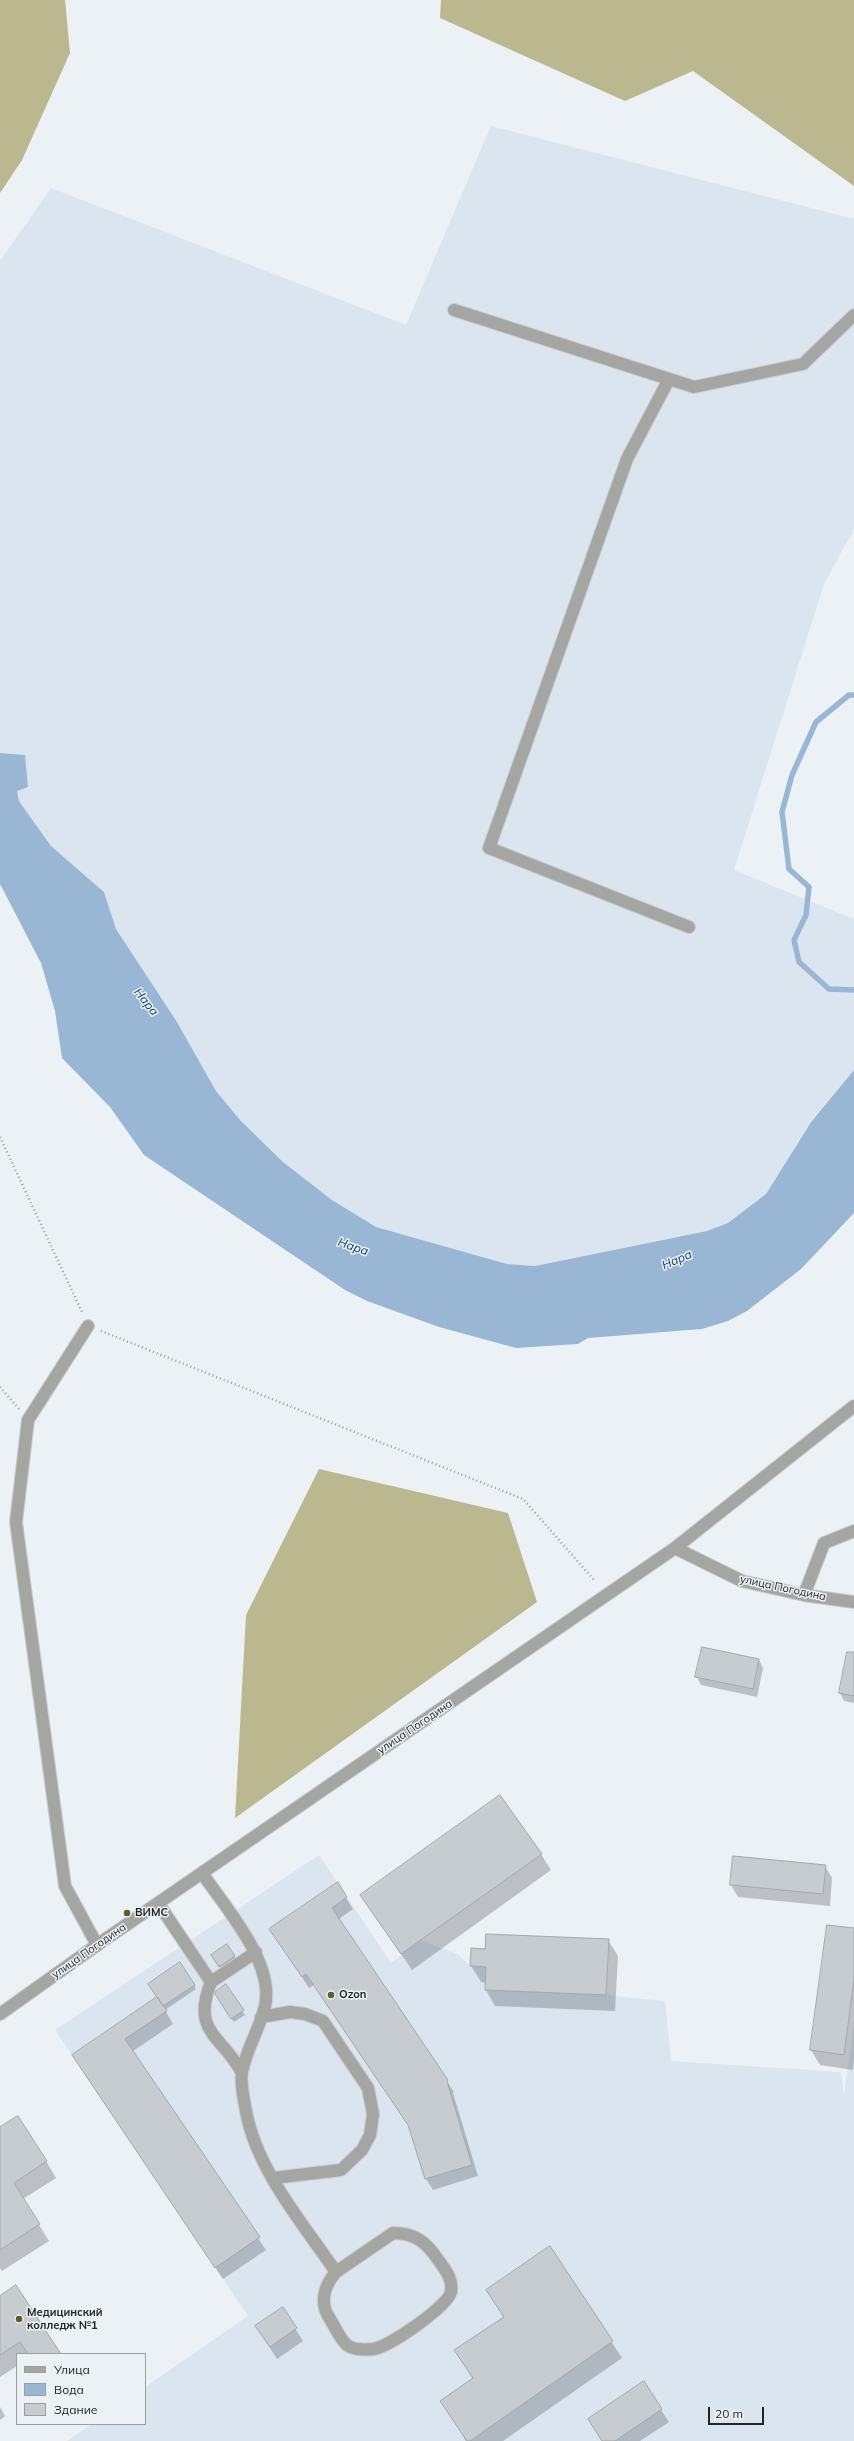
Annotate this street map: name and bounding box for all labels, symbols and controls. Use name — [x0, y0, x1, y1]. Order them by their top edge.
water label: Нара — [131, 985, 161, 1019]
water label: Нара — [336, 1235, 370, 1259]
water label: Нара — [660, 1247, 694, 1273]
street label: улица Погодина — [739, 1572, 827, 1604]
street label: улица Погодина — [375, 1697, 455, 1757]
place label: ВИМС — [135, 1906, 168, 1920]
marker: ВИМС — [122, 1908, 132, 1918]
street label: улица Погодина — [49, 1920, 129, 1982]
place label: Ozon — [339, 1988, 366, 2002]
marker: Ozon — [326, 1990, 336, 2000]
place label: Медицинский колледж №1 — [27, 2306, 103, 2332]
marker: Медицинский колледж №1 — [14, 2314, 24, 2324]
legend — [16, 2353, 146, 2425]
text: Улица — [54, 2362, 90, 2377]
text: Вода — [54, 2382, 84, 2397]
scale bar — [710, 2399, 766, 2425]
text: Здание — [54, 2402, 97, 2417]
text: 20 m — [715, 2406, 743, 2421]

